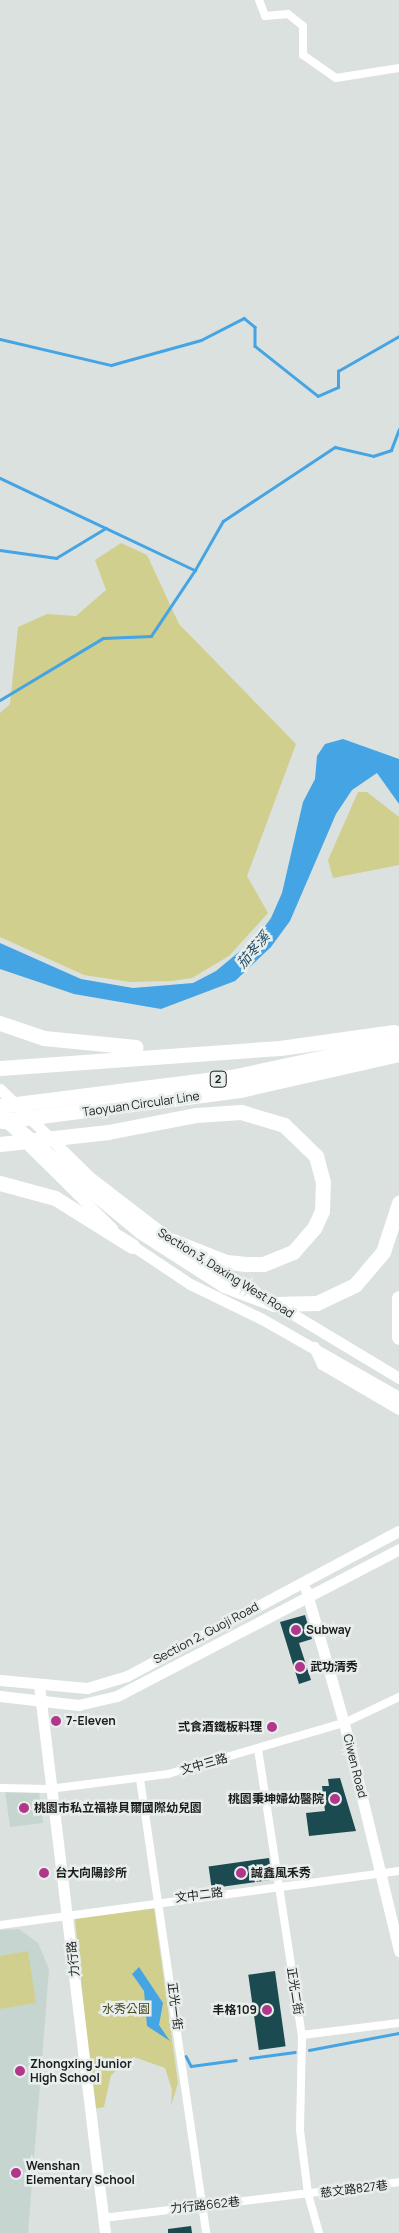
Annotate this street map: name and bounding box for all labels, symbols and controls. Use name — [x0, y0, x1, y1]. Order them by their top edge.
water label: 茄苳溪 — [233, 929, 273, 971]
road number: 2 — [209, 1070, 227, 1088]
street label: Taoyuan Circular Line — [82, 1089, 200, 1119]
street label: Section 3, Daxing West Road — [155, 1225, 297, 1321]
street label: Section 2, Guoji Road — [151, 1599, 261, 1667]
place label: Subway — [306, 1623, 351, 1637]
marker: Subway — [290, 1624, 302, 1636]
place label: 武功清秀 — [310, 1660, 358, 1674]
marker: 武功清秀 — [294, 1661, 306, 1673]
place label: 7-Eleven — [66, 1714, 116, 1728]
marker: 7-Eleven — [50, 1715, 62, 1727]
place label: 弍食酒鐵板料理 — [178, 1720, 262, 1734]
marker: 弍食酒鐵板料理 — [266, 1721, 278, 1733]
street label: Ciwen Road — [340, 1733, 370, 1799]
street label: 文中三路 — [179, 1750, 229, 1778]
place label: 桃園秉坤婦幼醫院 — [228, 1792, 324, 1806]
marker: 桃園秉坤婦幼醫院 — [328, 1792, 342, 1806]
place label: 桃園市私立福祿貝爾國際幼兒園 — [34, 1801, 202, 1815]
marker: 桃園市私立福祿貝爾國際幼兒園 — [18, 1802, 30, 1814]
marker: 台大向陽診所 — [37, 1866, 51, 1880]
place label: 台大向陽診所 — [55, 1866, 127, 1880]
place label: 誠鑫風禾秀 — [251, 1866, 311, 1880]
marker: 誠鑫風禾秀 — [235, 1867, 247, 1879]
street label: 文中二路 — [174, 1885, 224, 1905]
street label: 力行路 — [64, 1940, 82, 1978]
street label: 正光二街 — [284, 1966, 306, 2016]
street label: 正光一街 — [165, 1981, 185, 2031]
park label: 水秀公園 — [102, 2002, 150, 2016]
place label: 丰格109 — [212, 2003, 257, 2017]
marker: 丰格109 — [261, 2004, 273, 2016]
place label: Zhongxing Junior High School — [30, 2057, 132, 2085]
marker: Zhongxing Junior High School — [14, 2065, 26, 2077]
place label: Wenshan Elementary School — [26, 2159, 135, 2187]
marker: Wenshan Elementary School — [10, 2167, 22, 2179]
street label: 慈文路827巷 — [319, 2178, 389, 2200]
street label: 力行路662巷 — [170, 2194, 240, 2216]

